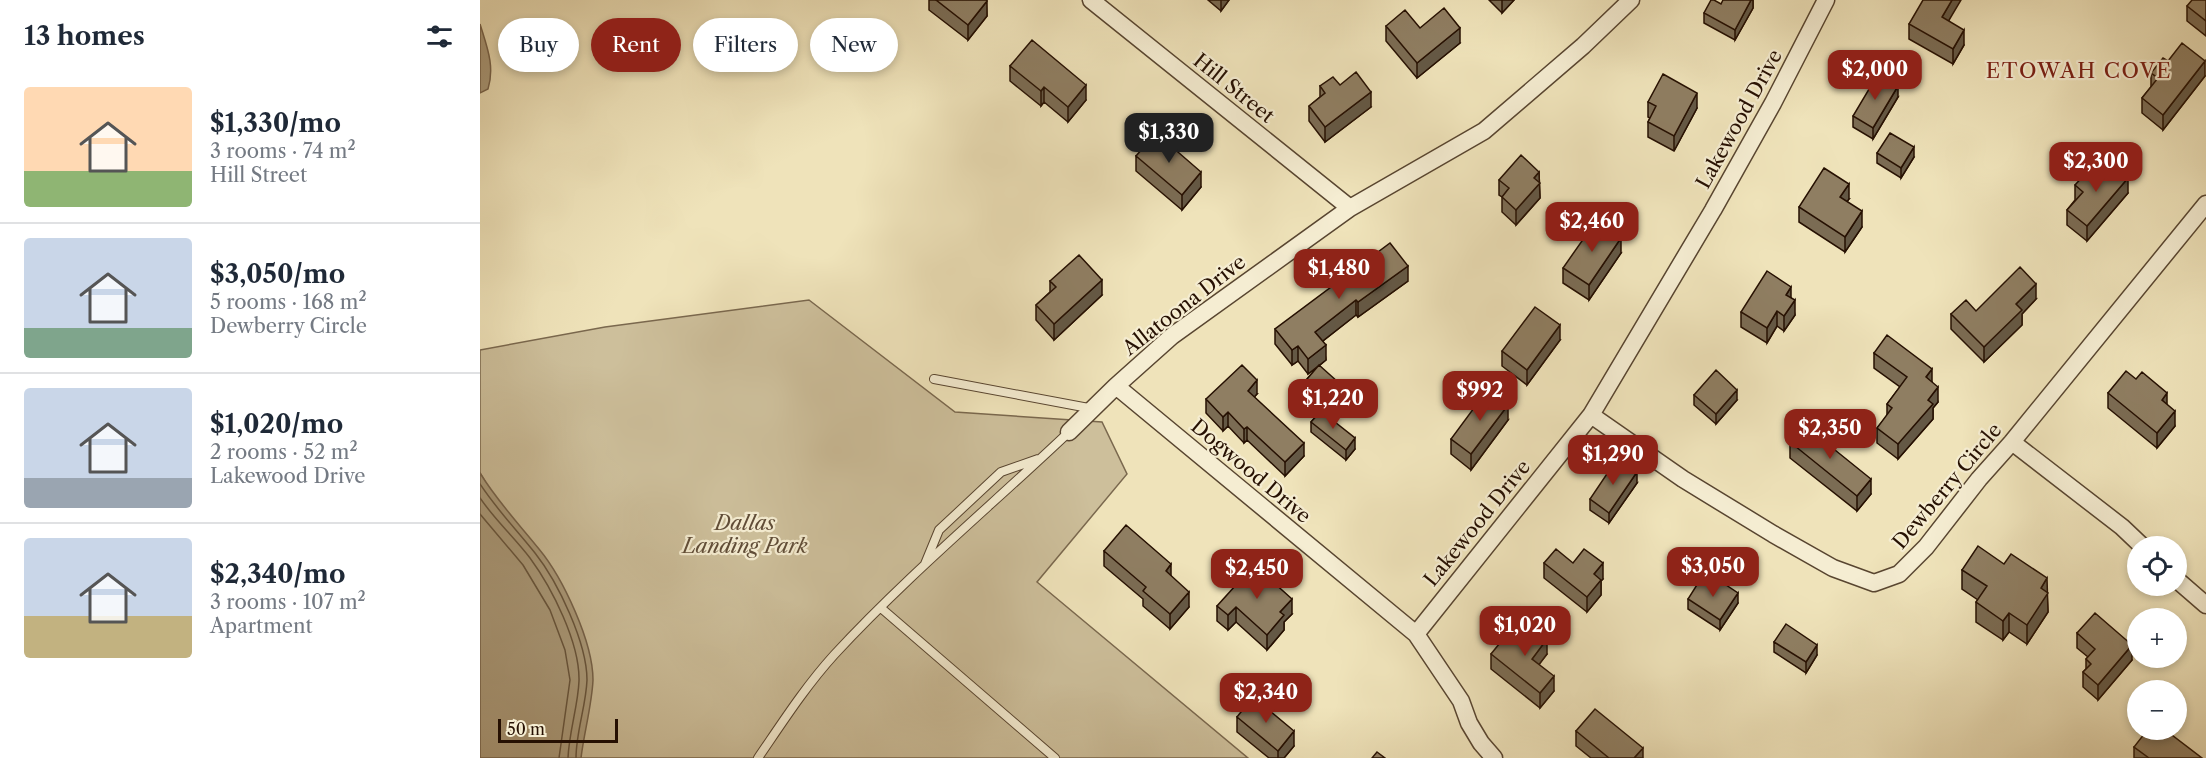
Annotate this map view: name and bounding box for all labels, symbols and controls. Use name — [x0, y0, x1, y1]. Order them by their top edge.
chip: Buy — [498, 18, 579, 72]
chip: Rent — [591, 18, 681, 72]
chip: Filters — [693, 18, 798, 72]
chip: New — [810, 18, 898, 72]
text: 13 homes — [24, 20, 145, 52]
icon: filters — [423, 20, 456, 53]
street label: Lakewood Drive — [1691, 45, 1787, 193]
street label: Hill Street — [1189, 48, 1279, 128]
pin: $2,000 — [1826, 50, 1924, 101]
text: $2,000 — [1842, 57, 1908, 81]
district label: ETOWAH COVE — [1986, 58, 2172, 83]
text: $1,330/mo — [210, 107, 341, 139]
icon: home — [72, 111, 144, 183]
pin: $1,330 — [1120, 113, 1218, 164]
text: $1,330 — [1138, 120, 1200, 144]
text: 3 rooms · 74 m² — [210, 139, 356, 163]
pin: $2,300 — [2047, 142, 2145, 193]
text: $2,300 — [2063, 149, 2129, 173]
text: Hill Street — [210, 163, 307, 187]
pin: $2,460 — [1543, 202, 1641, 253]
text: $2,460 — [1559, 209, 1625, 233]
pin: $1,480 — [1290, 249, 1388, 300]
street label: Allatoona Drive — [1117, 250, 1250, 361]
text: $1,480 — [1308, 256, 1370, 280]
text: $3,050/mo — [210, 258, 345, 290]
icon: home — [72, 262, 144, 334]
text: 5 rooms · 168 m² — [210, 290, 367, 314]
text: Dewberry Circle — [210, 314, 367, 338]
pin: $992 — [1444, 371, 1516, 422]
text: $992 — [1457, 378, 1503, 402]
pin: $1,220 — [1284, 379, 1382, 430]
text: $1,220 — [1302, 386, 1364, 410]
text: $1,020/mo — [210, 408, 343, 440]
pin: $2,350 — [1781, 409, 1879, 460]
icon: home — [72, 412, 144, 484]
street label: Dogwood Drive — [1186, 414, 1316, 528]
text: $2,350 — [1798, 416, 1862, 440]
street label: Dewberry Circle — [1887, 418, 2007, 554]
pin: $1,290 — [1564, 435, 1662, 486]
text: 2 rooms · 52 m² — [210, 440, 358, 464]
text: $1,290 — [1582, 442, 1644, 466]
street label: Lakewood Drive — [1419, 455, 1535, 591]
text: Lakewood Drive — [210, 464, 365, 488]
park label: Dallas Landing Park — [680, 511, 808, 558]
map controls — [2127, 536, 2187, 740]
button: locate — [2127, 536, 2187, 596]
pin: $3,050 — [1664, 547, 1762, 598]
pin: $2,450 — [1208, 549, 1306, 600]
text: $3,050 — [1681, 554, 1745, 578]
text: $2,450 — [1225, 556, 1289, 580]
text: $2,340/mo — [210, 558, 345, 590]
icon: home — [72, 562, 144, 634]
text: 3 rooms · 107 m² — [210, 590, 366, 614]
pin: $1,020 — [1476, 606, 1574, 657]
button: + — [2127, 608, 2187, 668]
text: $1,020 — [1494, 613, 1556, 637]
text: Apartment — [210, 614, 313, 638]
pin: $2,340 — [1217, 673, 1315, 724]
text: $2,340 — [1234, 680, 1298, 704]
button: − — [2127, 680, 2187, 740]
scale bar — [498, 716, 618, 744]
text: 50 m — [507, 719, 545, 739]

